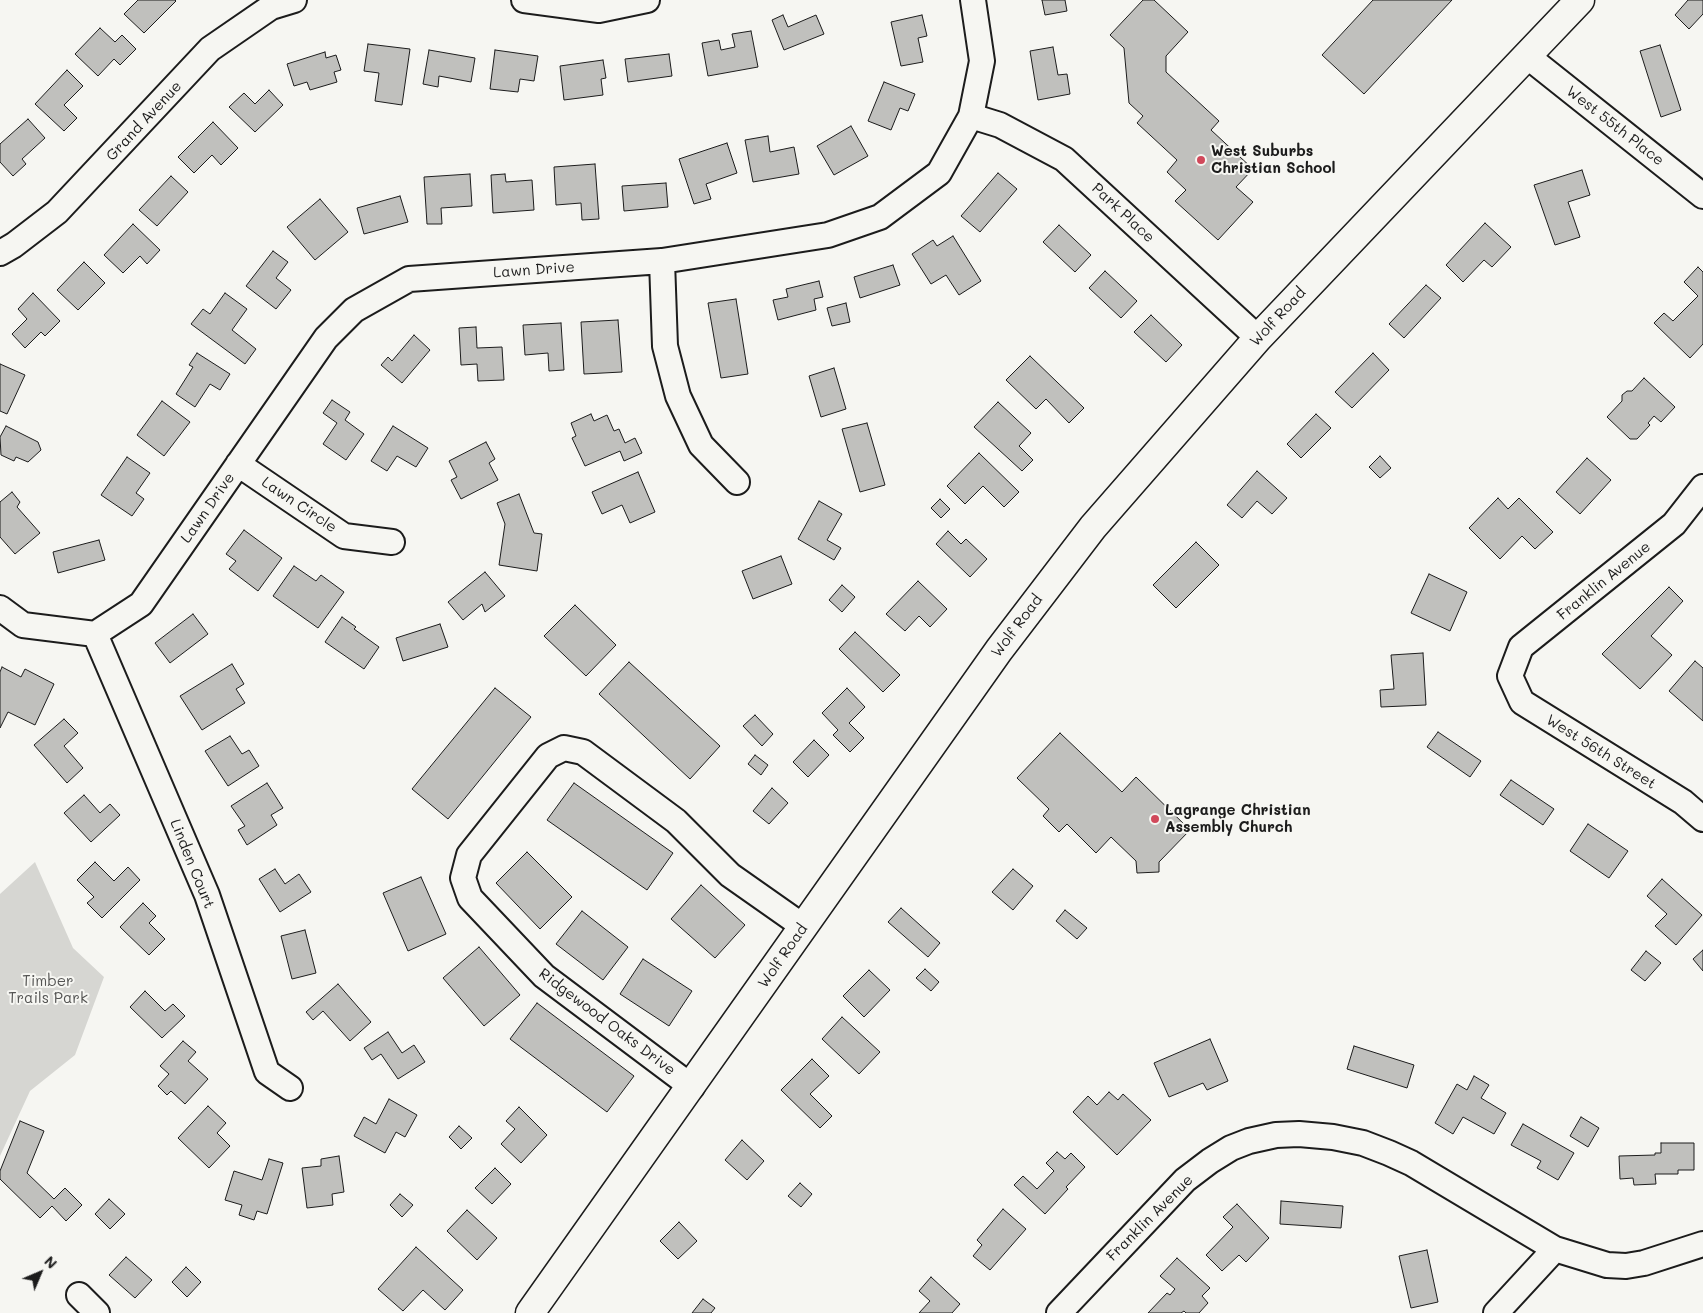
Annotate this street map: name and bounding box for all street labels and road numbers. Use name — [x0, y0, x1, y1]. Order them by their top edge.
street label: Grand Avenue — [102, 77, 186, 165]
street label: West 55th Place — [1563, 82, 1667, 170]
street label: Park Place — [1088, 179, 1158, 247]
street label: Lawn Drive — [493, 258, 575, 282]
street label: Wolf Road — [1246, 284, 1310, 350]
street label: Lawn Drive — [177, 469, 239, 547]
street label: Lawn Circle — [258, 473, 340, 537]
street label: Franklin Avenue — [1554, 538, 1654, 624]
street label: Wolf Road — [988, 591, 1046, 661]
street label: West 56th Street — [1543, 711, 1659, 793]
street label: Linden Court — [166, 817, 218, 911]
street label: Wolf Road — [754, 921, 812, 991]
street label: Ridgewood Oaks Drive — [535, 965, 679, 1079]
street label: Franklin Avenue — [1103, 1171, 1197, 1265]

